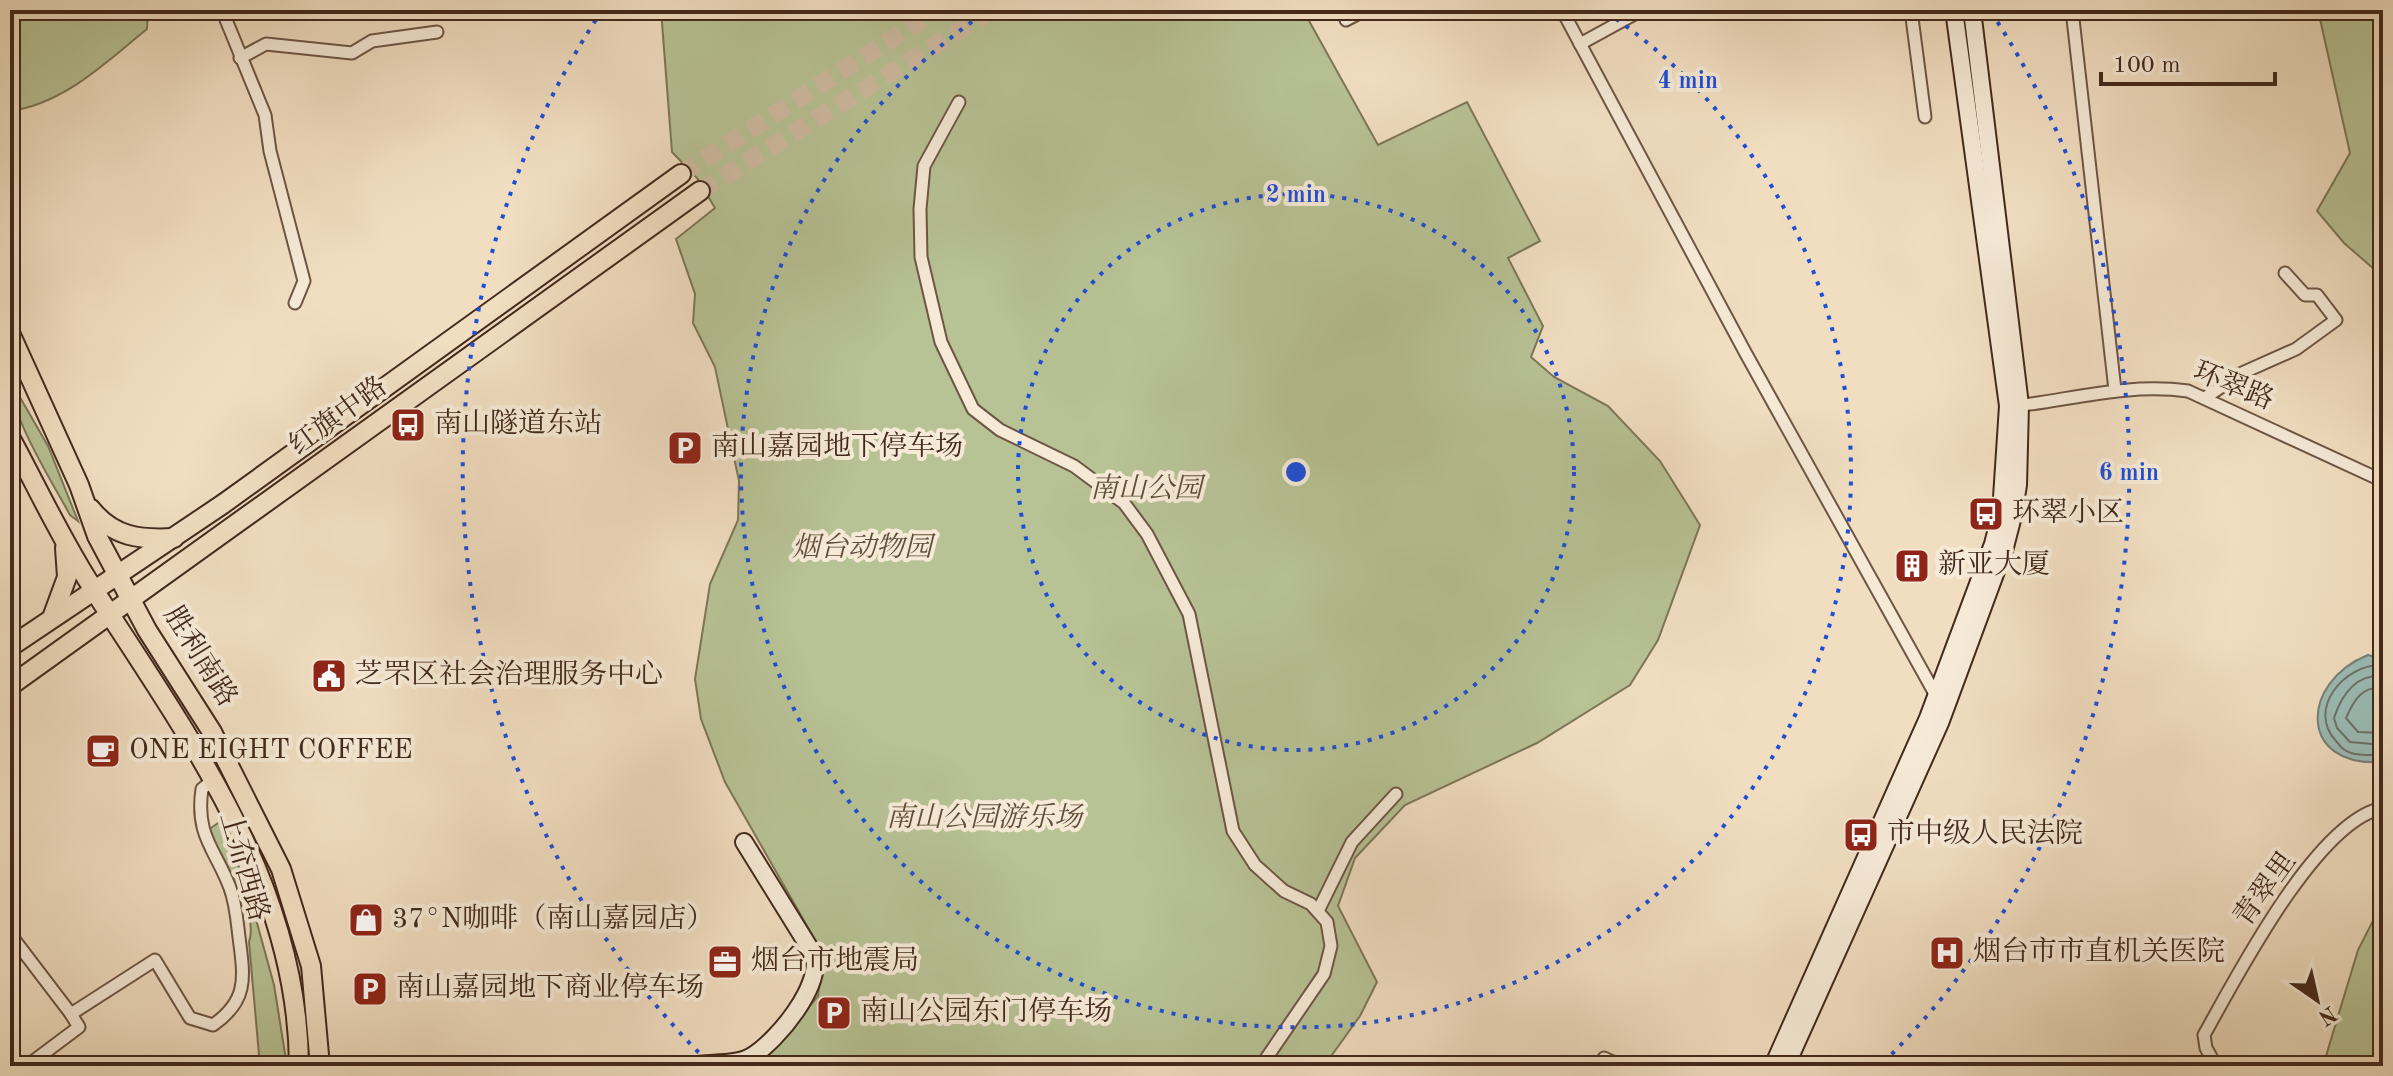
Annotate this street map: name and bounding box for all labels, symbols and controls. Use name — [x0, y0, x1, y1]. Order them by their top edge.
scale bar — [2101, 36, 2275, 86]
text: 100 m — [2113, 54, 2181, 78]
text: 4 min — [1658, 70, 1718, 94]
text: 2 min — [1266, 184, 1326, 208]
street label: 环翠路 — [2189, 356, 2278, 416]
street label: 红旗中路 — [284, 370, 393, 461]
bus stop icon: 南山隧道东站 — [389, 406, 427, 444]
place label: 南山隧道东站 — [434, 408, 602, 439]
parking icon: 南山嘉园地下停车场 — [666, 429, 704, 467]
place label: 南山嘉园地下停车场 — [711, 431, 963, 462]
centre of rings — [1282, 458, 1310, 486]
text: 6 min — [2099, 462, 2159, 486]
park label: 南山公园 — [1090, 473, 1206, 504]
bus stop icon: 环翠小区 — [1967, 495, 2005, 533]
place label: 环翠小区 — [2012, 497, 2124, 528]
park label: 烟台动物园 — [792, 532, 936, 563]
building icon: 新亚大厦 — [1893, 547, 1931, 585]
place label: 新亚大厦 — [1938, 549, 2050, 580]
street label: 胜利南路 — [157, 600, 243, 712]
public building icon: 芝罘区社会治理服务中心 — [310, 657, 348, 695]
place label: 芝罘区社会治理服务中心 — [355, 659, 663, 690]
cafe icon: ONE EIGHT COFFEE — [84, 732, 122, 770]
place label: ONE EIGHT COFFEE — [129, 737, 413, 765]
park label: 南山公园游乐场 — [886, 802, 1084, 833]
street label: 上夼西路 — [214, 808, 275, 925]
bus stop icon: 市中级人民法院 — [1842, 816, 1880, 854]
place label: 市中级人民法院 — [1887, 818, 2083, 849]
street label: 青翠里 — [2228, 846, 2302, 932]
shop icon: 37°N咖啡（南山嘉园店） — [347, 901, 385, 939]
place label: 37°N咖啡（南山嘉园店） — [392, 903, 714, 934]
hospital icon: 烟台市市直机关医院 — [1928, 934, 1966, 972]
place label: 烟台市市直机关医院 — [1973, 936, 2225, 967]
office icon: 烟台市地震局 — [706, 943, 744, 981]
place label: 烟台市地震局 — [751, 945, 919, 976]
north arrow — [2277, 960, 2357, 1040]
parking icon: 南山嘉园地下商业停车场 — [351, 970, 389, 1008]
place label: 南山嘉园地下商业停车场 — [396, 972, 704, 1003]
parking icon: 南山公园东门停车场 — [815, 994, 853, 1032]
place label: 南山公园东门停车场 — [860, 996, 1112, 1027]
text: N — [2314, 1001, 2340, 1029]

